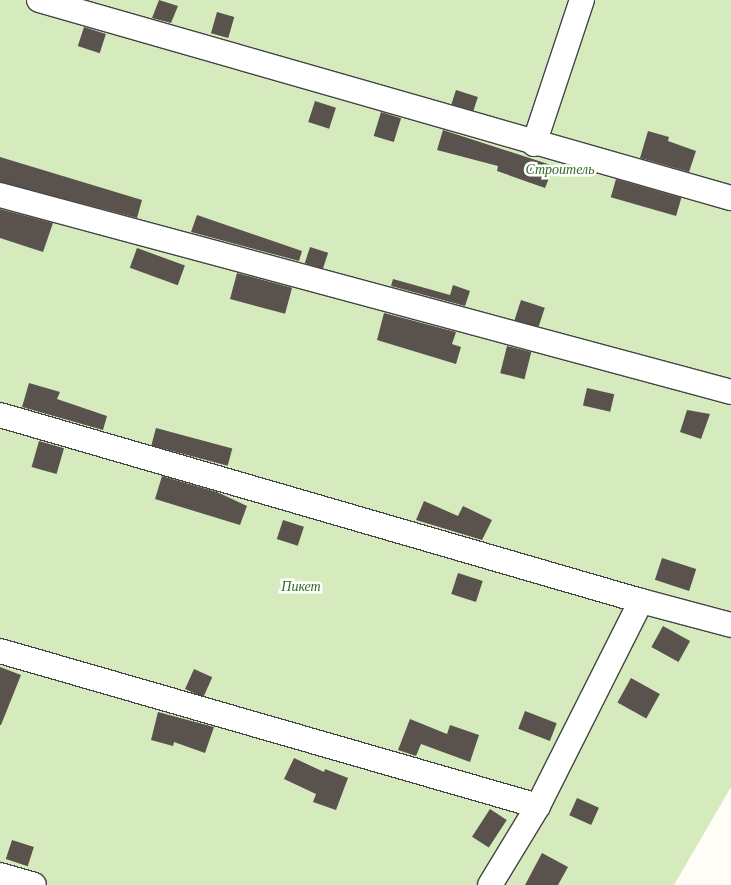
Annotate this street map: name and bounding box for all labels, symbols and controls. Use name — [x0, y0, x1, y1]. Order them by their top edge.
park label: Строитель — [525, 161, 595, 177]
park label: Пикет — [281, 578, 321, 594]

